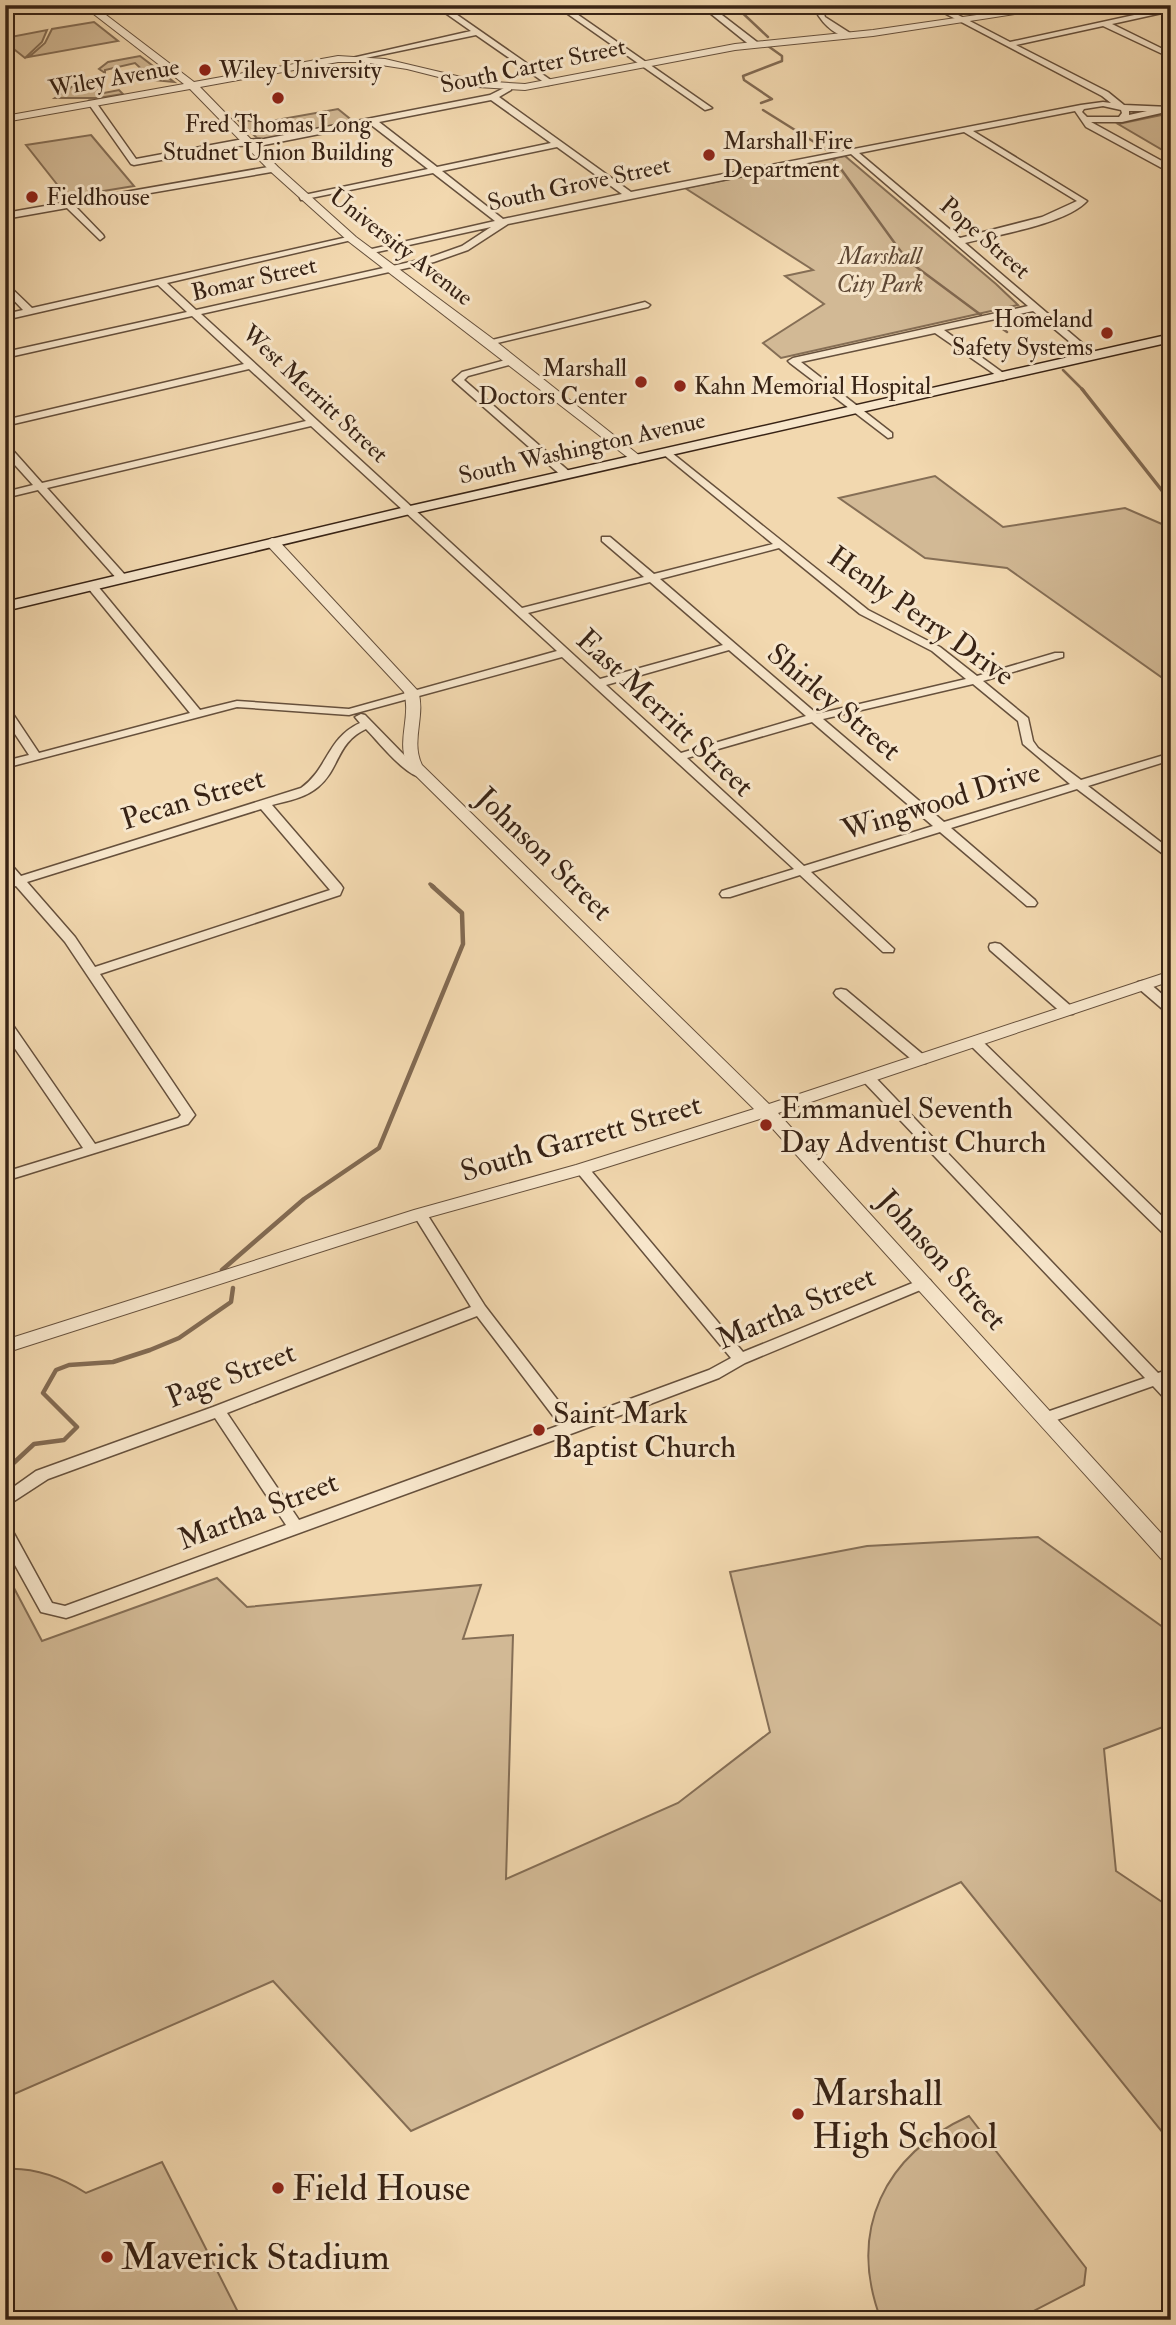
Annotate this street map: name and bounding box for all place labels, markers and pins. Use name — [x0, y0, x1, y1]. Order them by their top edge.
place label: Wiley University — [218, 55, 382, 86]
marker: Wiley University — [197, 62, 213, 78]
marker: Fred Thomas Long Studnet Union Building — [270, 90, 286, 106]
place label: Fred Thomas Long Studnet Union Building — [163, 109, 395, 168]
place label: Marshall Fire Department — [723, 126, 853, 185]
marker: Marshall Fire Department — [701, 147, 717, 163]
place label: Fieldhouse — [46, 182, 150, 213]
marker: Fieldhouse — [24, 189, 40, 205]
place label: Homeland Safety Systems — [952, 304, 1093, 363]
marker: Homeland Safety Systems — [1099, 325, 1115, 341]
place label: Marshall Doctors Center — [478, 353, 627, 412]
place label: Kahn Memorial Hospital — [694, 371, 931, 402]
marker: Marshall Doctors Center — [633, 374, 649, 390]
marker: Kahn Memorial Hospital — [672, 378, 688, 394]
place label: Emmanuel Seventh Day Adventist Church — [780, 1090, 1047, 1161]
marker: Emmanuel Seventh Day Adventist Church — [758, 1117, 774, 1133]
place label: Saint Mark Baptist Church — [553, 1395, 736, 1466]
marker: Saint Mark Baptist Church — [531, 1422, 547, 1438]
place label: Marshall High School — [812, 2070, 997, 2160]
marker: Marshall High School — [790, 2106, 806, 2122]
place label: Field House — [292, 2165, 470, 2212]
marker: Field House — [270, 2180, 286, 2196]
place label: Maverick Stadium — [121, 2234, 390, 2281]
marker: Maverick Stadium — [99, 2249, 115, 2265]

